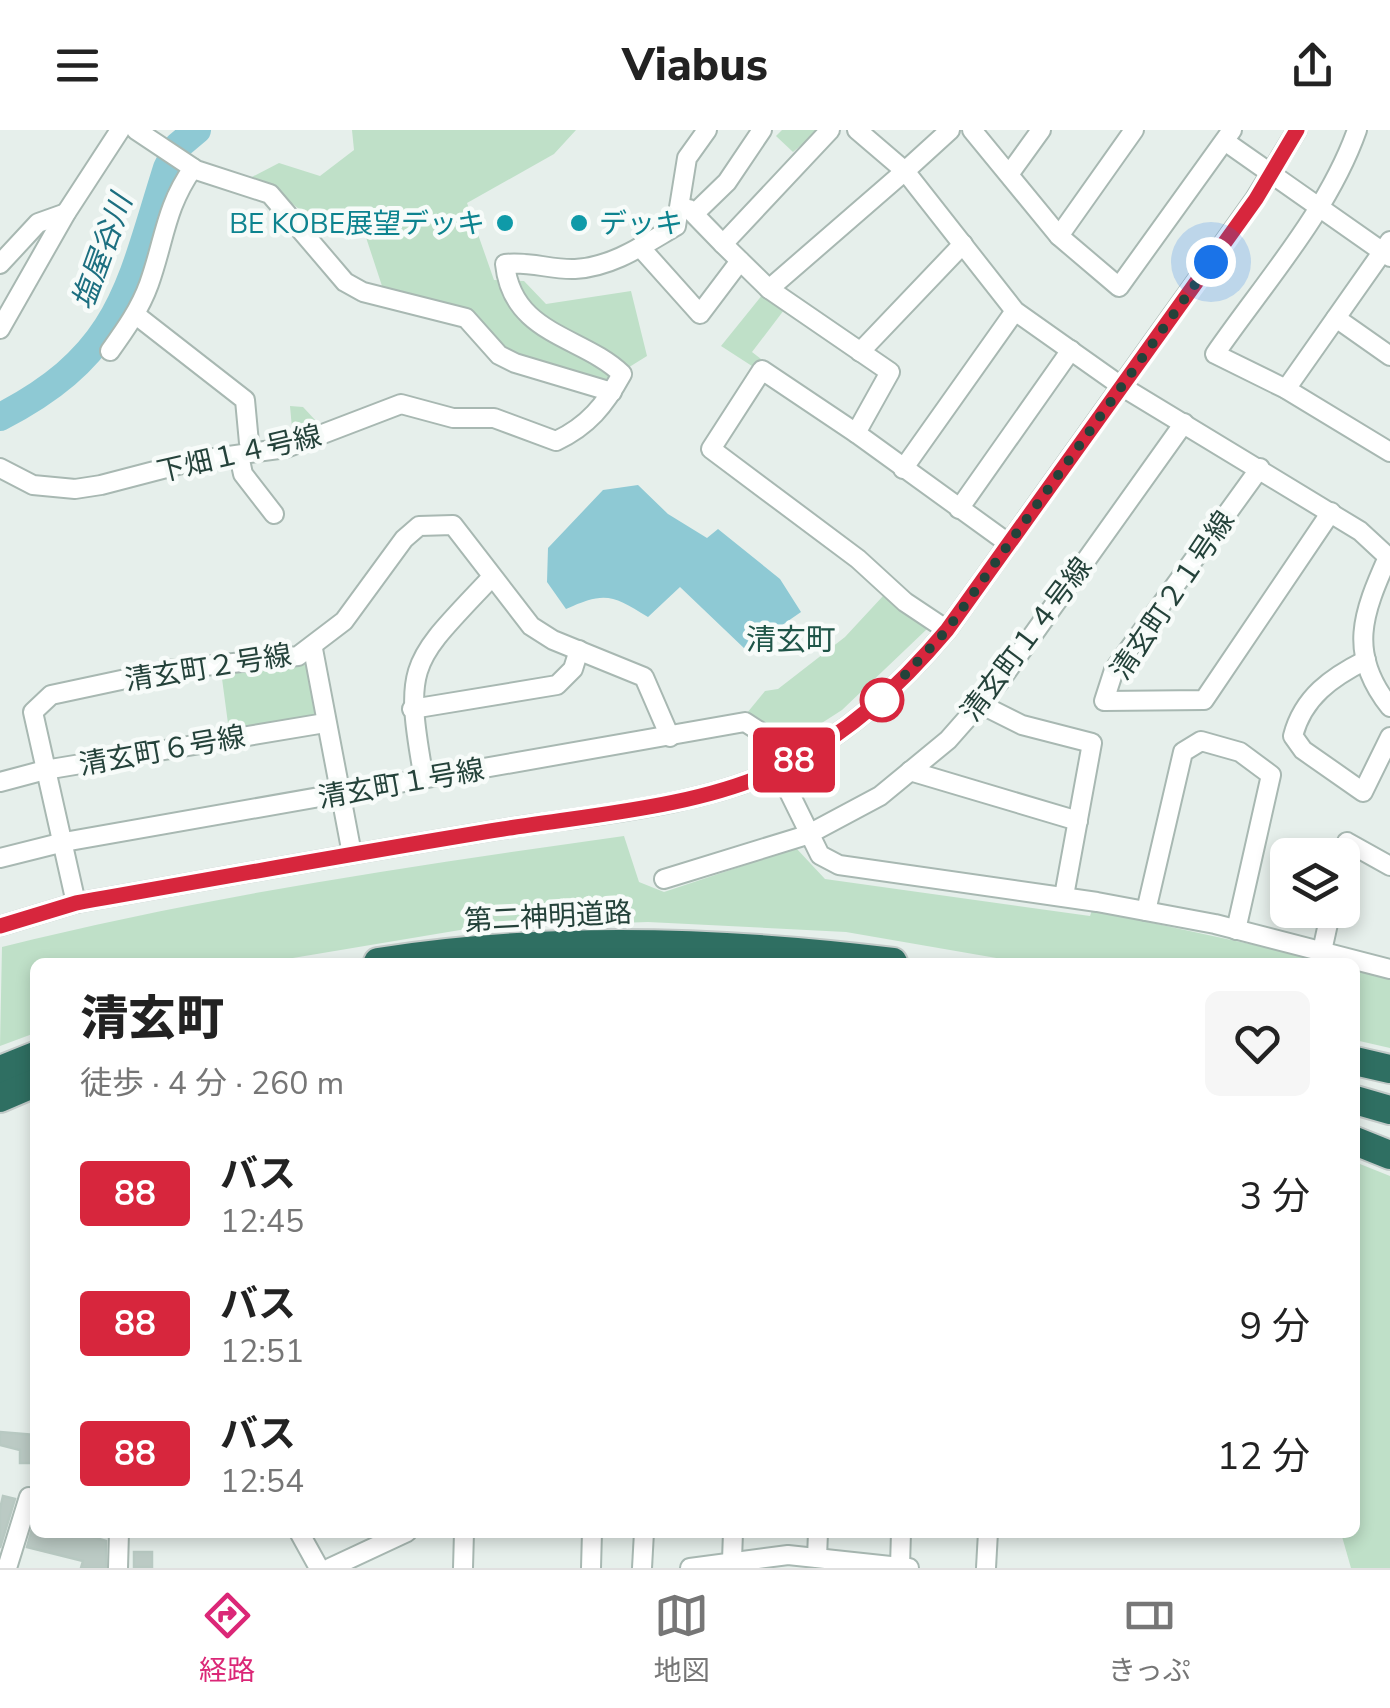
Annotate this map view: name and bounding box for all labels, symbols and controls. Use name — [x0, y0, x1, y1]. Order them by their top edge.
text: Viabus — [622, 35, 768, 96]
icon: menu — [50, 38, 105, 93]
icon: share — [1285, 38, 1340, 93]
water label: 塩屋谷川 — [63, 186, 143, 316]
place label: BE KOBE展望デッキ — [229, 205, 485, 243]
place label: デッキ — [599, 205, 683, 243]
marker: BE KOBE展望デッキ — [494, 212, 516, 234]
marker: デッキ — [568, 212, 590, 234]
your location — [1186, 237, 1236, 287]
street label: 下畑１４号線 — [153, 417, 325, 491]
street label: 清玄町２１号線 — [1102, 504, 1243, 687]
street label: 清玄町１４号線 — [953, 550, 1101, 729]
district label: 清玄町 — [746, 620, 836, 661]
street label: 清玄町２号線 — [122, 636, 294, 700]
unlabelled marker — [861, 679, 903, 721]
street label: 清玄町６号線 — [76, 718, 248, 784]
line badge: 88 — [749, 728, 839, 792]
text: 88 — [773, 737, 815, 784]
street label: 清玄町１号線 — [315, 751, 487, 817]
map controls — [1270, 838, 1360, 928]
button: layers — [1270, 838, 1360, 928]
street label: 第二神明道路 — [463, 894, 633, 940]
text: 清玄町 — [80, 986, 224, 1052]
button: heart — [1205, 991, 1310, 1096]
text: 徒歩 · 4 分 · 260 m — [80, 1062, 344, 1105]
text: バス — [220, 1149, 296, 1200]
text: 88 — [114, 1170, 156, 1217]
text: 3 分 — [1239, 1171, 1310, 1222]
text: 12:45 — [220, 1200, 304, 1243]
text: バス — [220, 1279, 296, 1330]
text: 88 — [114, 1300, 156, 1347]
text: 9 分 — [1239, 1301, 1310, 1352]
text: 12:51 — [220, 1330, 304, 1373]
text: バス — [220, 1409, 296, 1460]
text: 88 — [114, 1430, 156, 1477]
text: 12 分 — [1217, 1431, 1310, 1482]
text: 12:54 — [220, 1460, 304, 1503]
tab: 経路 — [199, 1588, 255, 1690]
tab: 地図 — [654, 1588, 710, 1690]
tab: きっぷ — [1108, 1588, 1191, 1690]

